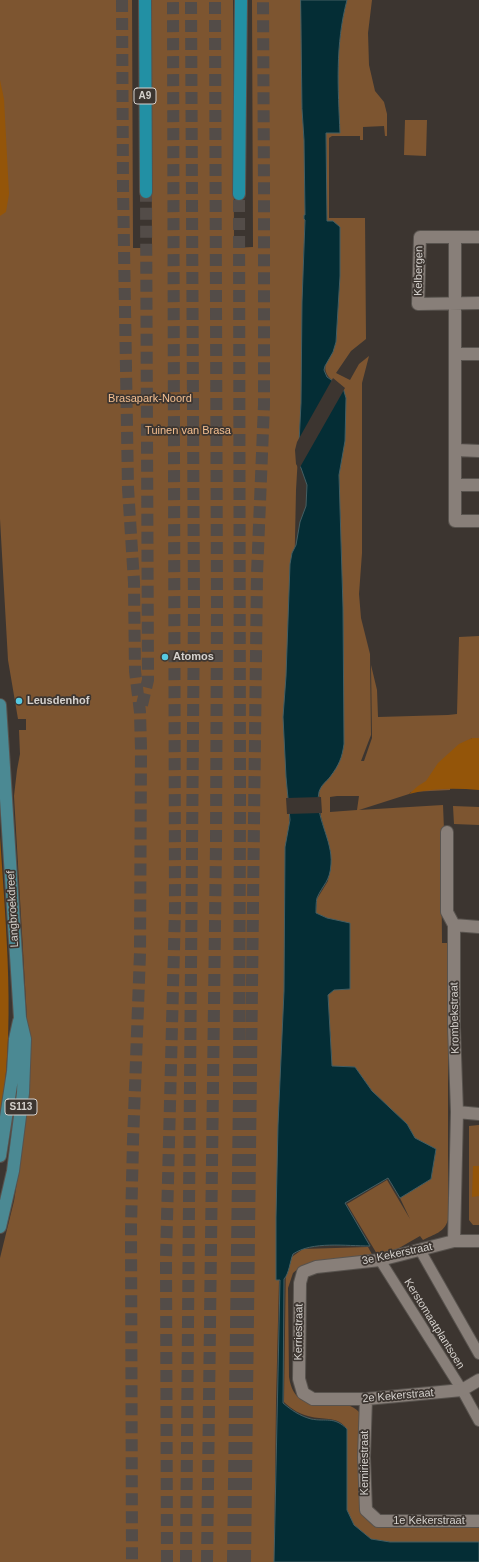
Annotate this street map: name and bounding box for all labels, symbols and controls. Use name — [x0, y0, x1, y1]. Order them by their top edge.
road number: A9 — [134, 88, 156, 104]
street label: Kelbergen — [412, 246, 426, 296]
park label: Brasapark-Noord — [108, 392, 192, 406]
park label: Tuinen van Brasa — [145, 424, 231, 438]
place label: Atomos — [173, 650, 214, 664]
marker: Atomos — [160, 652, 170, 662]
place label: Leusdenhof — [27, 694, 89, 708]
marker: Leusdenhof — [14, 696, 24, 706]
street label: Langbroekdreef — [4, 870, 22, 948]
street label: Krombekstraat — [448, 982, 462, 1054]
road number: S113 — [5, 1099, 37, 1115]
street label: 3e Kekerstraat — [361, 1240, 433, 1268]
street label: Kerstomaatplantsoen — [401, 1276, 467, 1372]
street label: Kerriestraat — [292, 1303, 306, 1361]
street label: 2e Kekerstraat — [362, 1386, 434, 1406]
street label: Kemiriestraat — [358, 1431, 372, 1495]
street label: 1e Kekerstraat — [393, 1514, 465, 1528]

